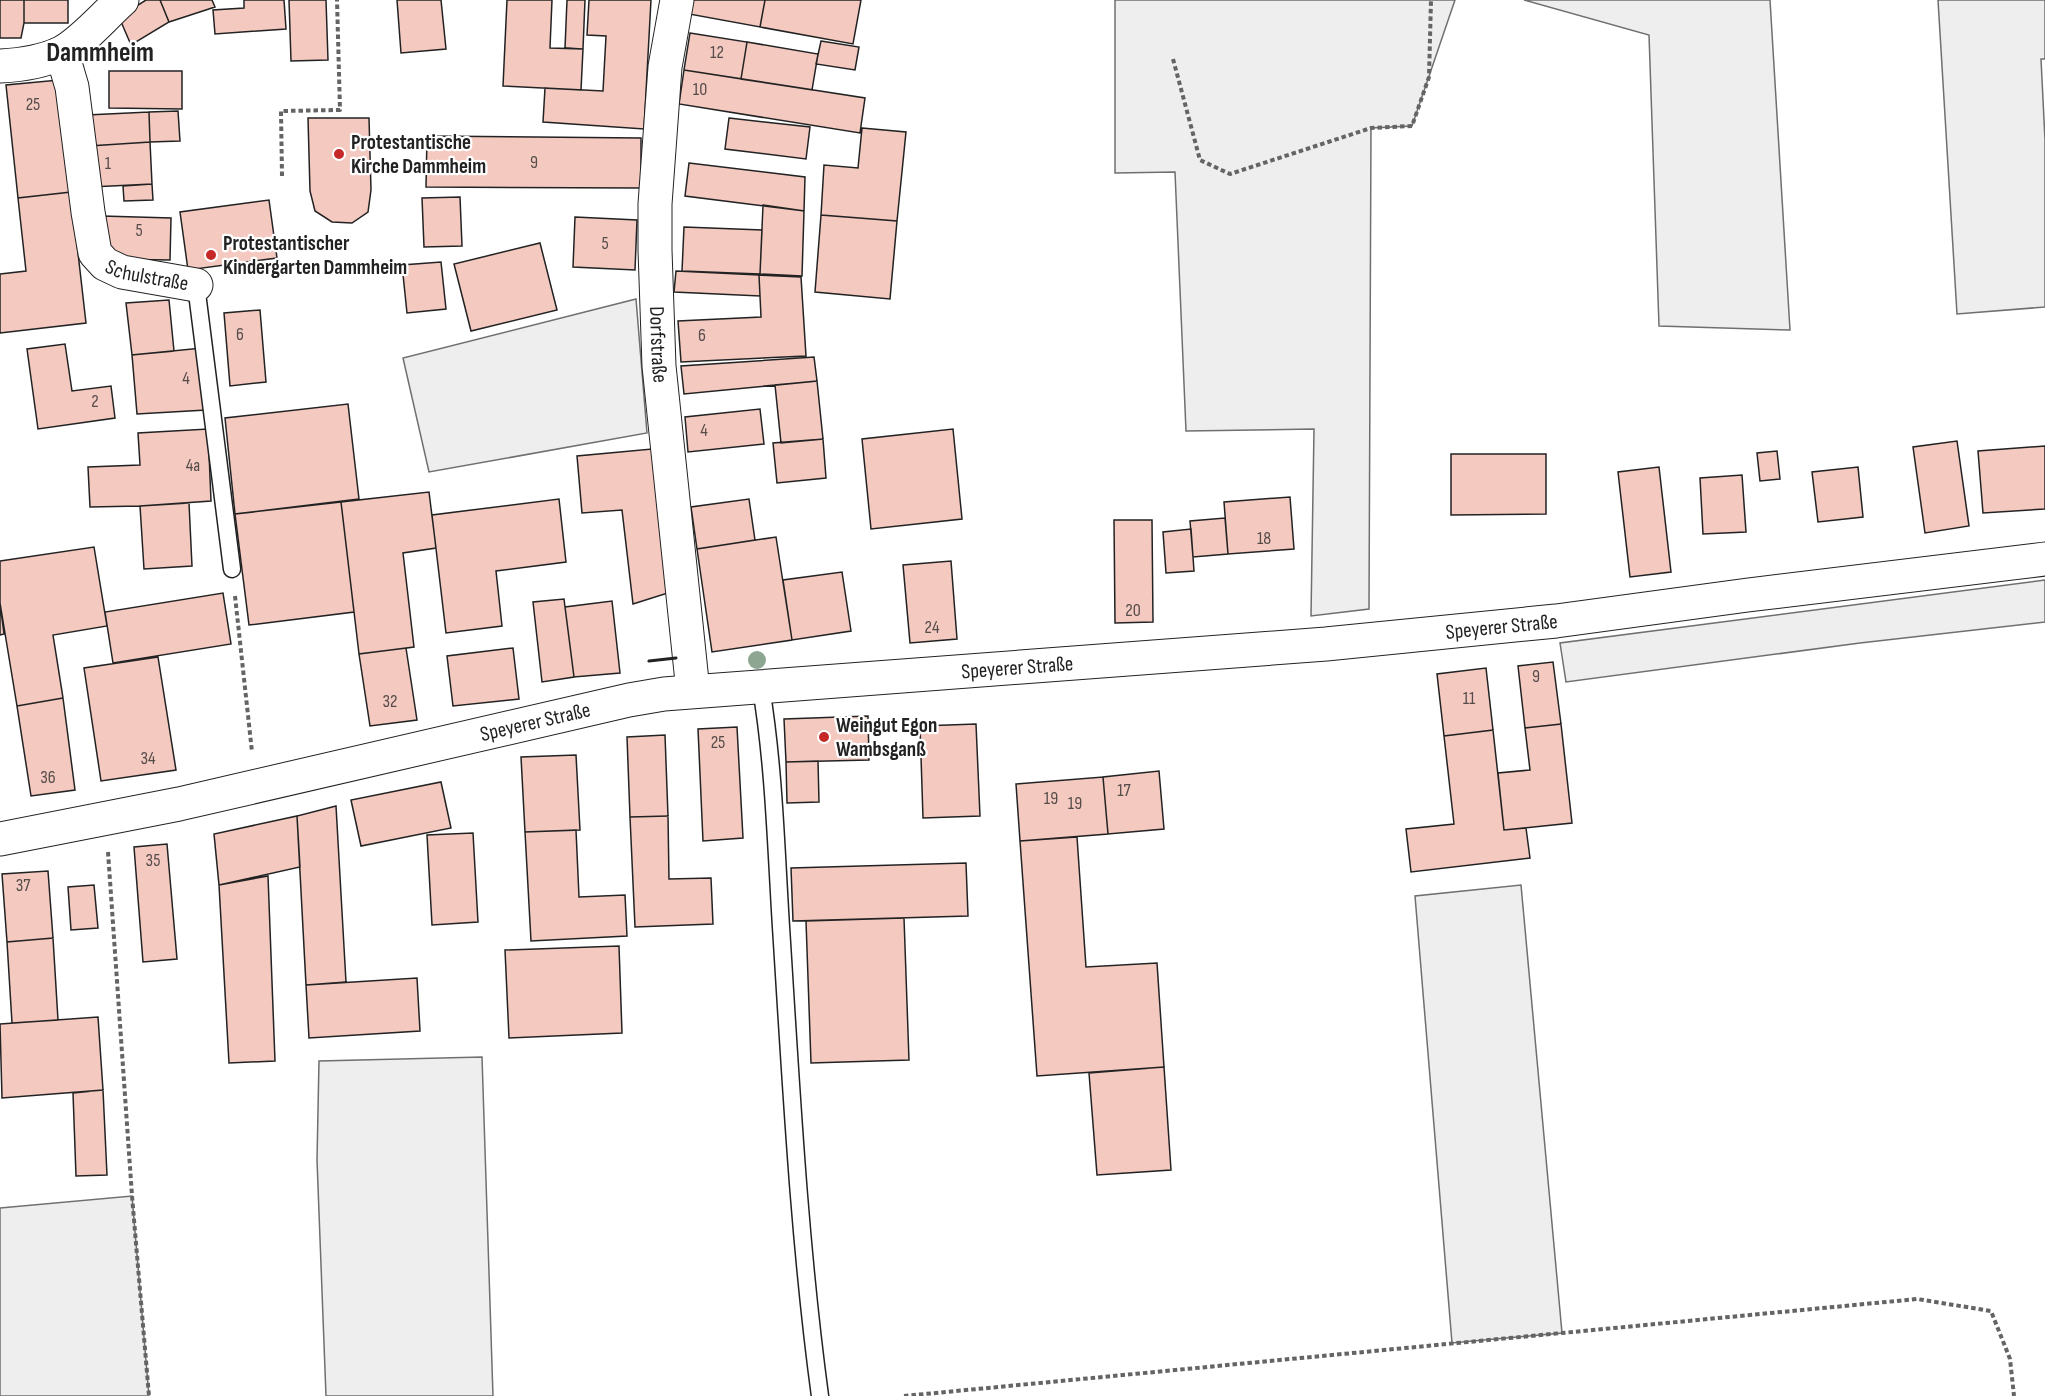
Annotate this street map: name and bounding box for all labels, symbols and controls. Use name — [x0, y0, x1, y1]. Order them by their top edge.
district label: Dammheim — [46, 37, 154, 69]
house number: 12 — [710, 42, 724, 63]
house number: 10 — [693, 79, 707, 100]
house number: 25 — [26, 94, 40, 115]
place label: Protestantische Kirche Dammheim — [351, 130, 486, 179]
marker: Protestantische Kirche Dammheim — [332, 147, 346, 161]
house number: 9 — [530, 152, 538, 173]
house number: 1 — [105, 153, 112, 174]
house number: 5 — [135, 220, 143, 241]
place label: Protestantischer Kindergarten Dammheim — [223, 231, 407, 280]
house number: 5 — [601, 233, 609, 254]
marker: Protestantischer Kindergarten Dammheim — [204, 248, 218, 262]
street label: Schulstraße — [102, 254, 191, 296]
street label: Dorfstraße — [644, 306, 673, 384]
house number: 6 — [236, 324, 244, 345]
house number: 6 — [698, 325, 706, 346]
house number: 4 — [182, 368, 190, 389]
house number: 2 — [91, 391, 99, 412]
house number: 4 — [700, 420, 708, 441]
house number: 4a — [186, 455, 200, 476]
house number: 18 — [1257, 528, 1271, 549]
house number: 20 — [1125, 600, 1141, 621]
street label: Speyerer Straße — [1444, 608, 1559, 644]
house number: 24 — [925, 617, 940, 638]
street label: Speyerer Straße — [960, 651, 1074, 684]
house number: 9 — [1532, 666, 1540, 687]
house number: 11 — [1463, 688, 1476, 709]
house number: 32 — [383, 691, 397, 712]
street label: Speyerer Straße — [478, 697, 593, 747]
place label: Weingut Egon Wambsganß — [836, 713, 937, 762]
marker: Weingut Egon Wambsganß — [817, 730, 831, 744]
house number: 25 — [711, 732, 725, 753]
house number: 34 — [140, 748, 156, 769]
house number: 36 — [40, 767, 56, 788]
house number: 17 — [1117, 780, 1132, 801]
house number: 19 — [1044, 788, 1058, 809]
house number: 19 — [1068, 793, 1082, 814]
house number: 35 — [146, 850, 160, 871]
house number: 37 — [16, 875, 31, 896]

